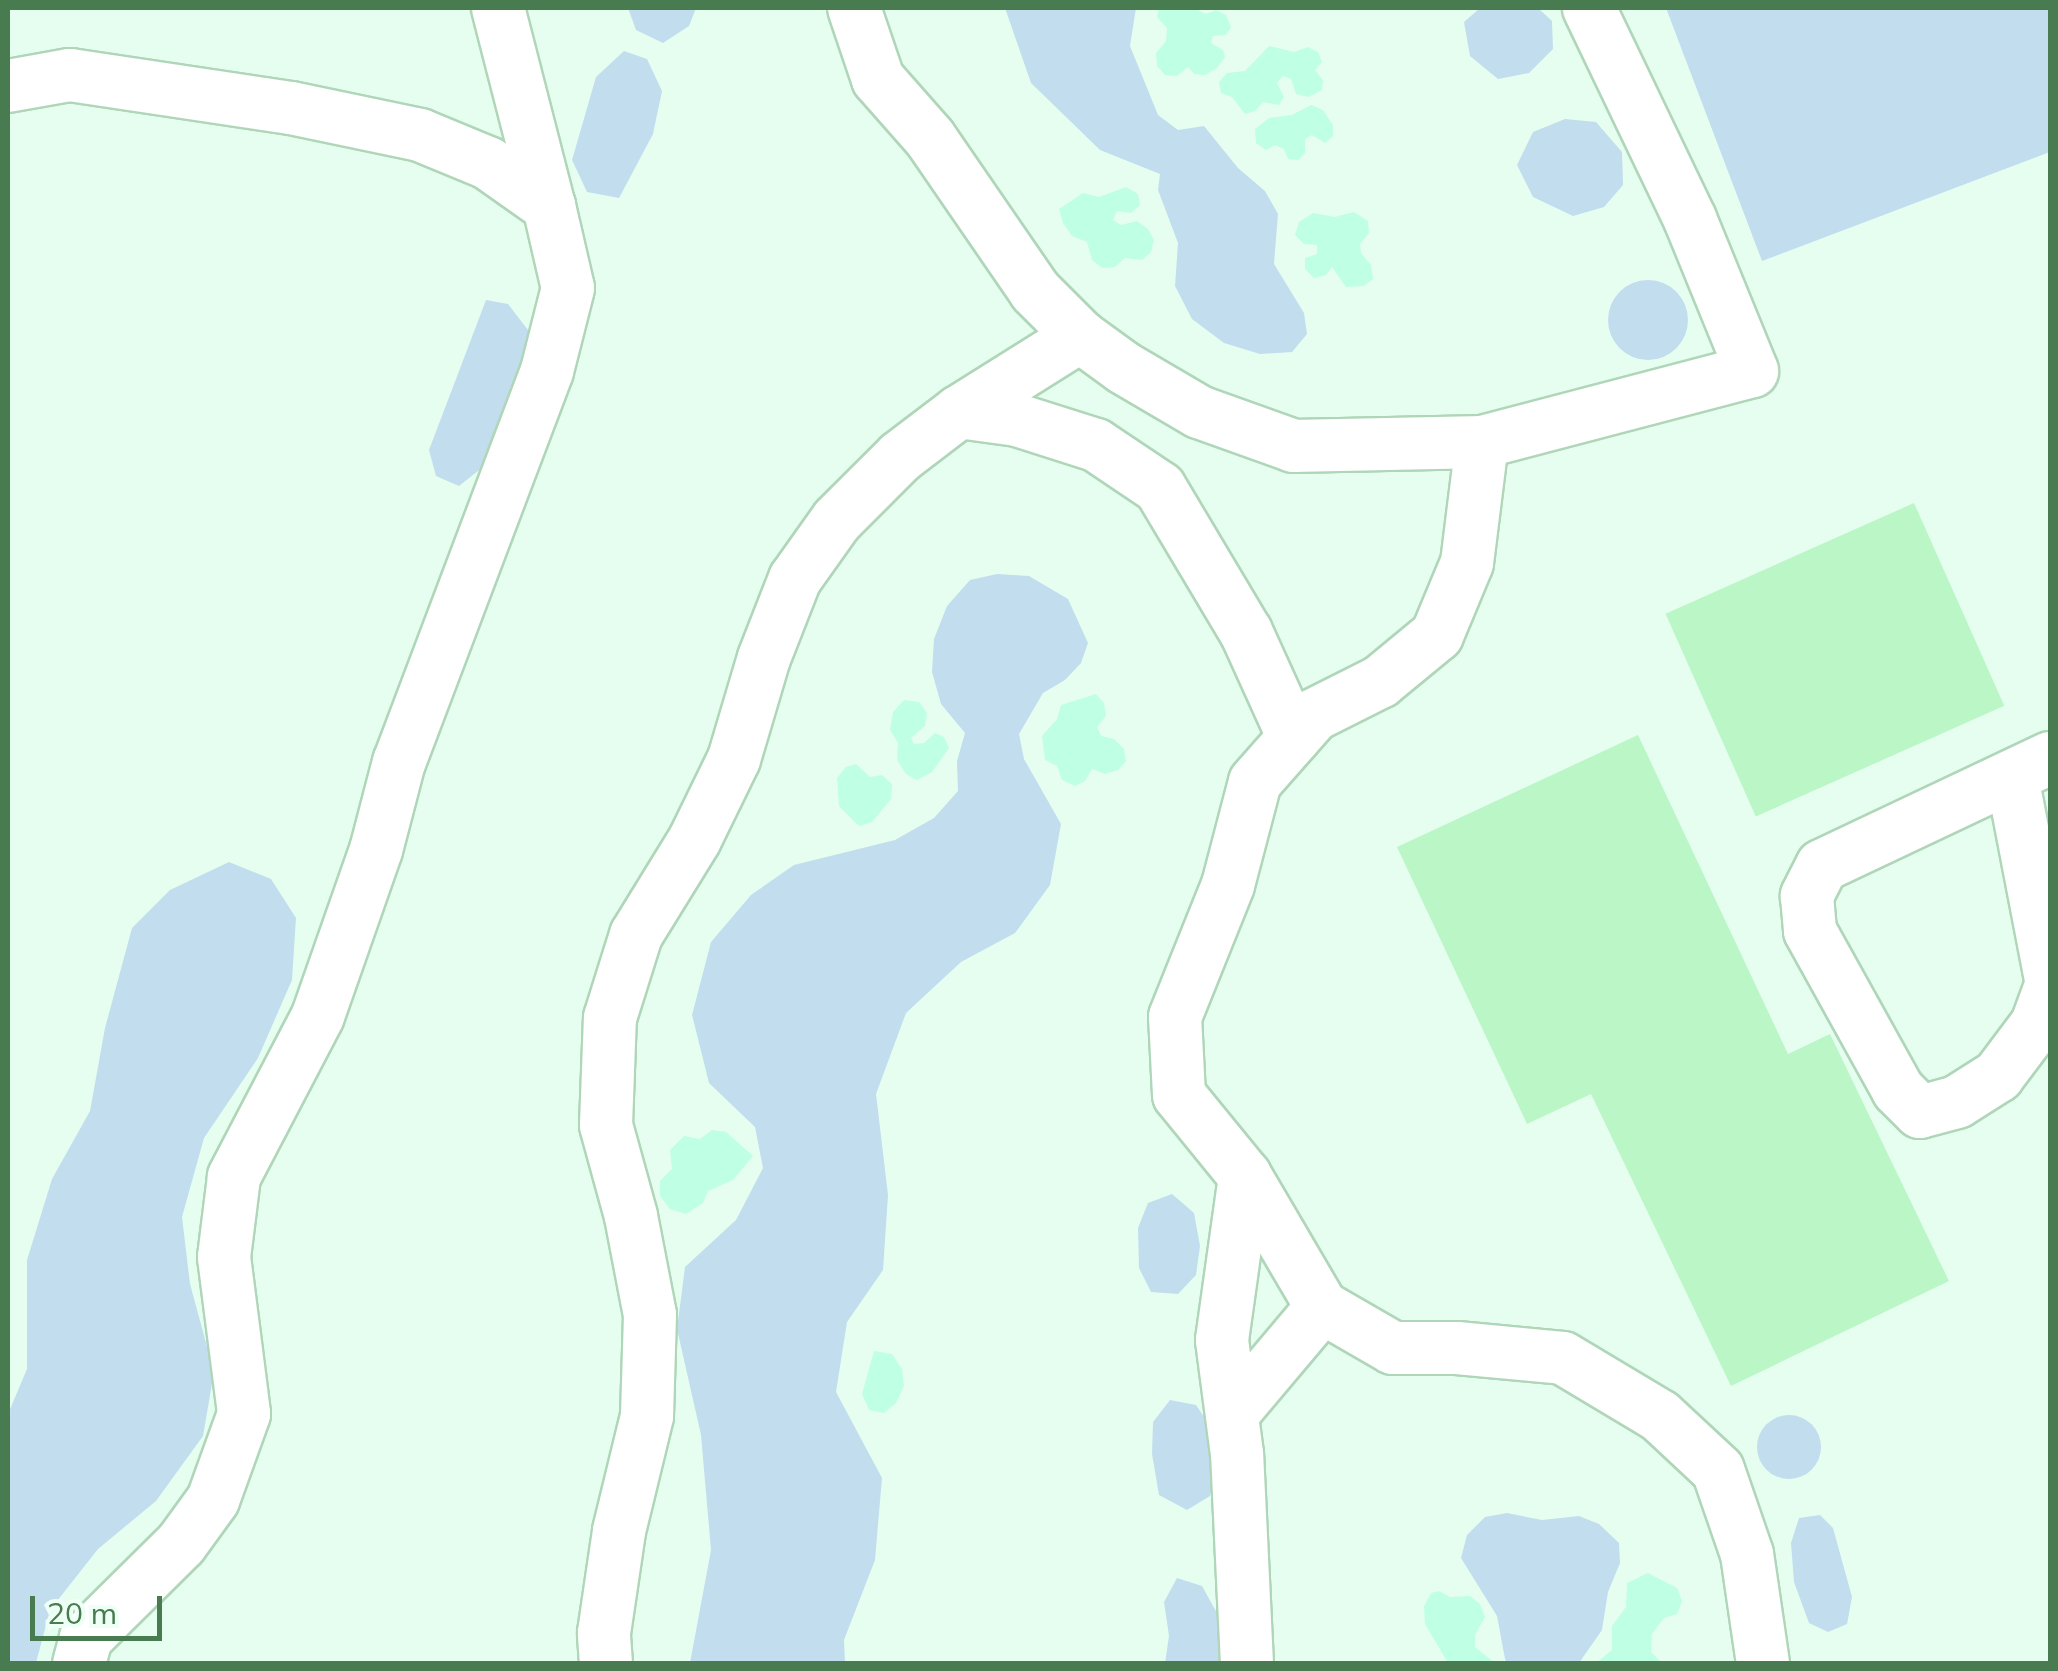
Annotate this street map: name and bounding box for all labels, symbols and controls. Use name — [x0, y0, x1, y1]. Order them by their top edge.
scale bar — [35, 1576, 168, 1638]
text: 20 m — [47, 1594, 117, 1632]

